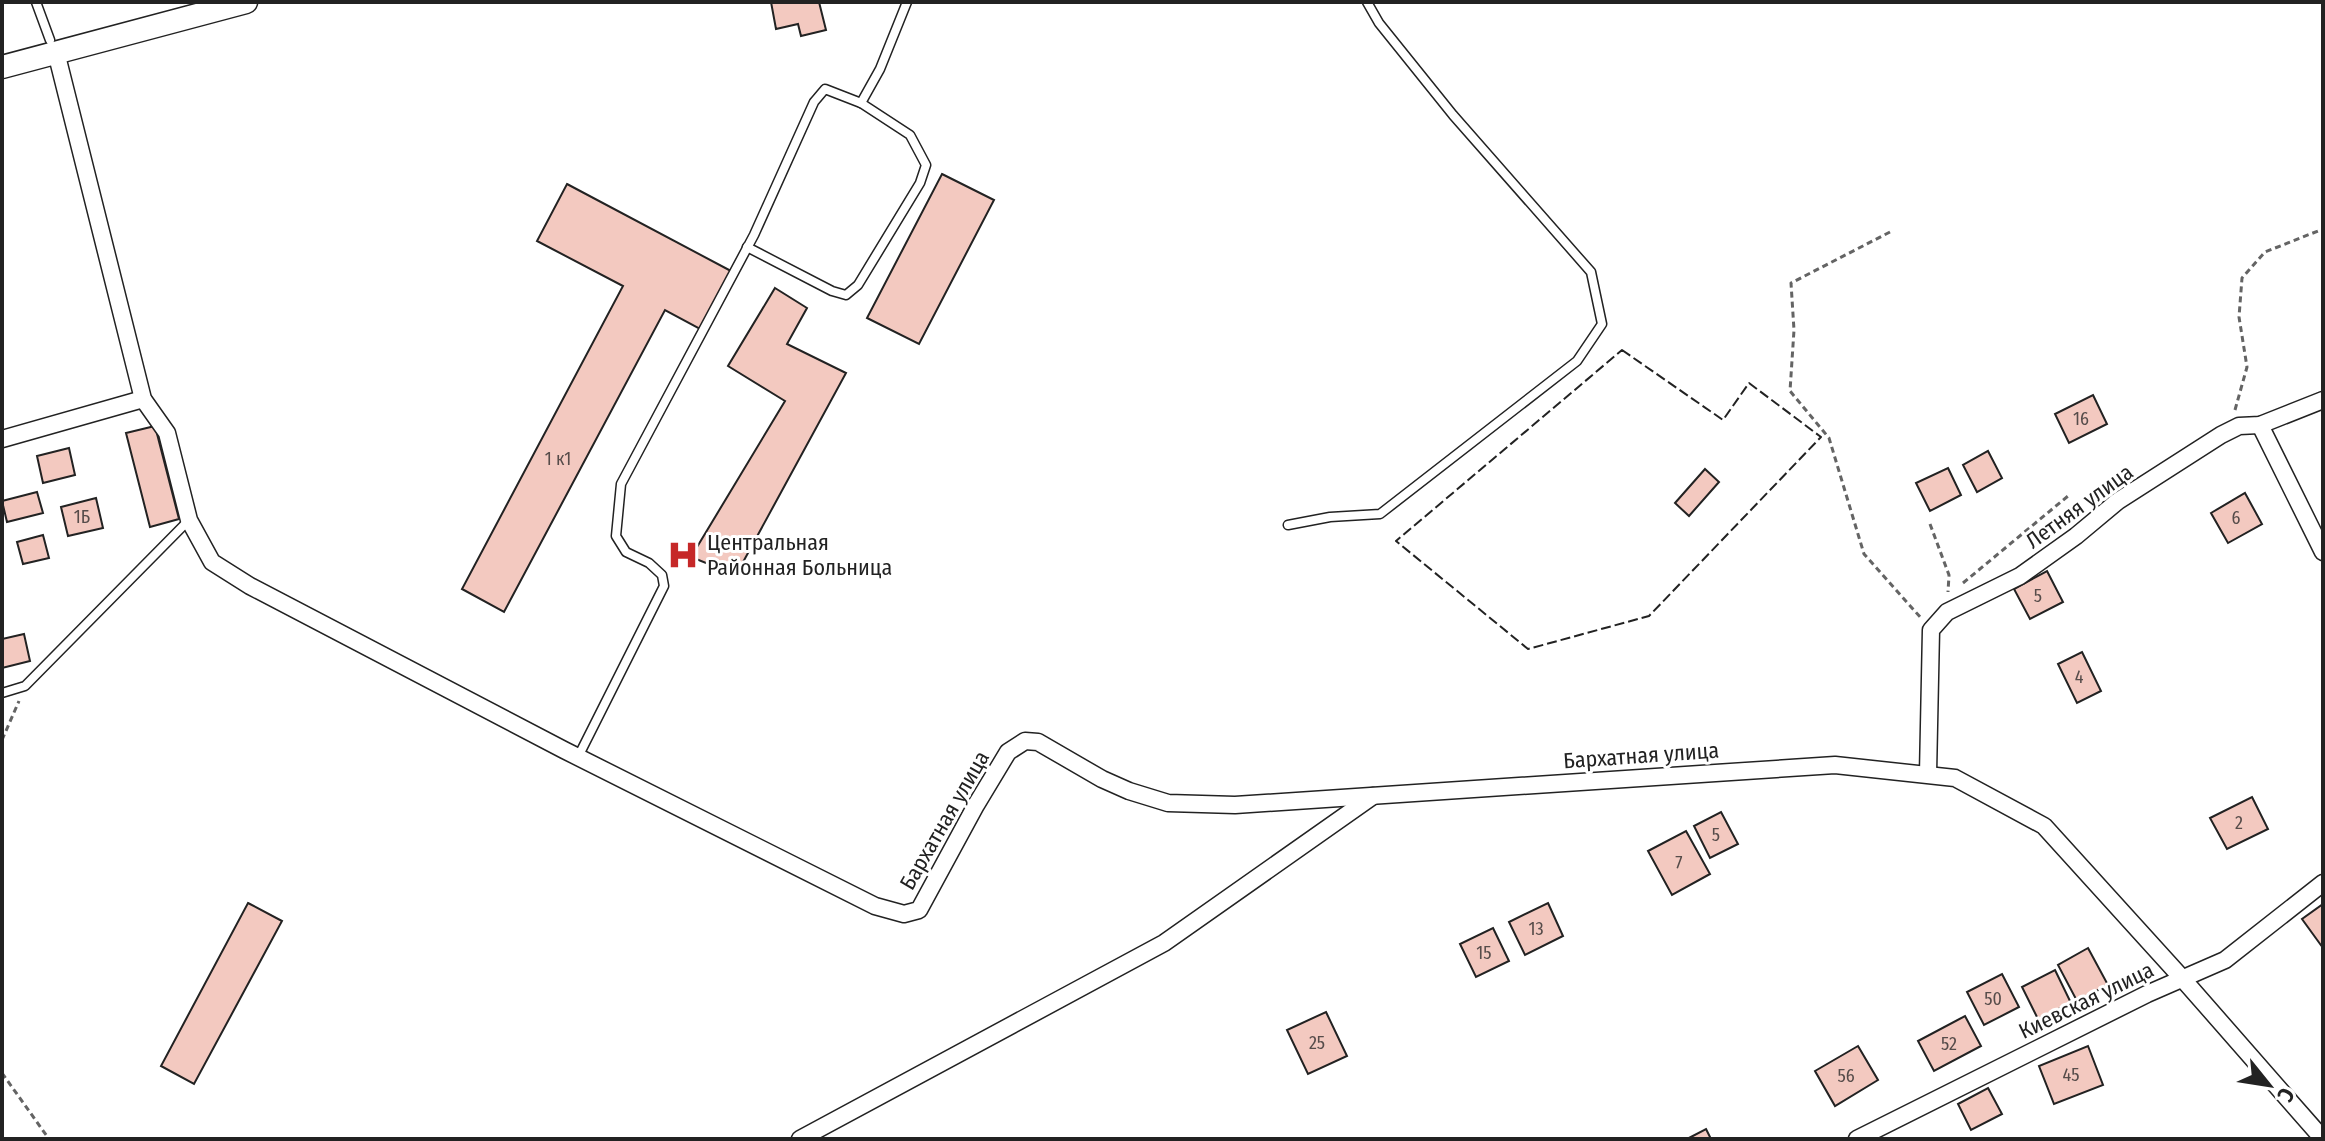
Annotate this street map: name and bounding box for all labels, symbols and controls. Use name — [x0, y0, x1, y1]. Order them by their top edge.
house number: 16 — [2073, 408, 2089, 430]
house number: 1 к1 — [545, 448, 571, 470]
street label: Летняя улица — [2020, 458, 2138, 554]
house number: 1Б — [74, 506, 90, 528]
house number: 6 — [2232, 507, 2241, 529]
place label: Центральная Районная Больница — [707, 529, 892, 581]
hospital icon: Центральная Районная Больница — [666, 538, 700, 572]
house number: 5 — [2034, 585, 2042, 607]
house number: 4 — [2075, 666, 2084, 688]
street label: Бархатная улица — [1562, 737, 1720, 774]
street label: Бархатная улица — [894, 746, 995, 895]
house number: 2 — [2235, 812, 2243, 834]
house number: 5 — [1712, 824, 1720, 846]
house number: 7 — [1675, 852, 1683, 874]
house number: 13 — [1528, 918, 1544, 940]
house number: 15 — [1476, 942, 1492, 964]
street label: Киевская улица — [2014, 956, 2158, 1045]
house number: 50 — [1984, 988, 2002, 1010]
house number: 25 — [1309, 1032, 1325, 1054]
house number: 52 — [1941, 1033, 1957, 1055]
north arrow — [2229, 1045, 2309, 1125]
house number: 45 — [2063, 1064, 2079, 1086]
house number: 56 — [1837, 1065, 1855, 1087]
text: С — [2271, 1083, 2300, 1107]

